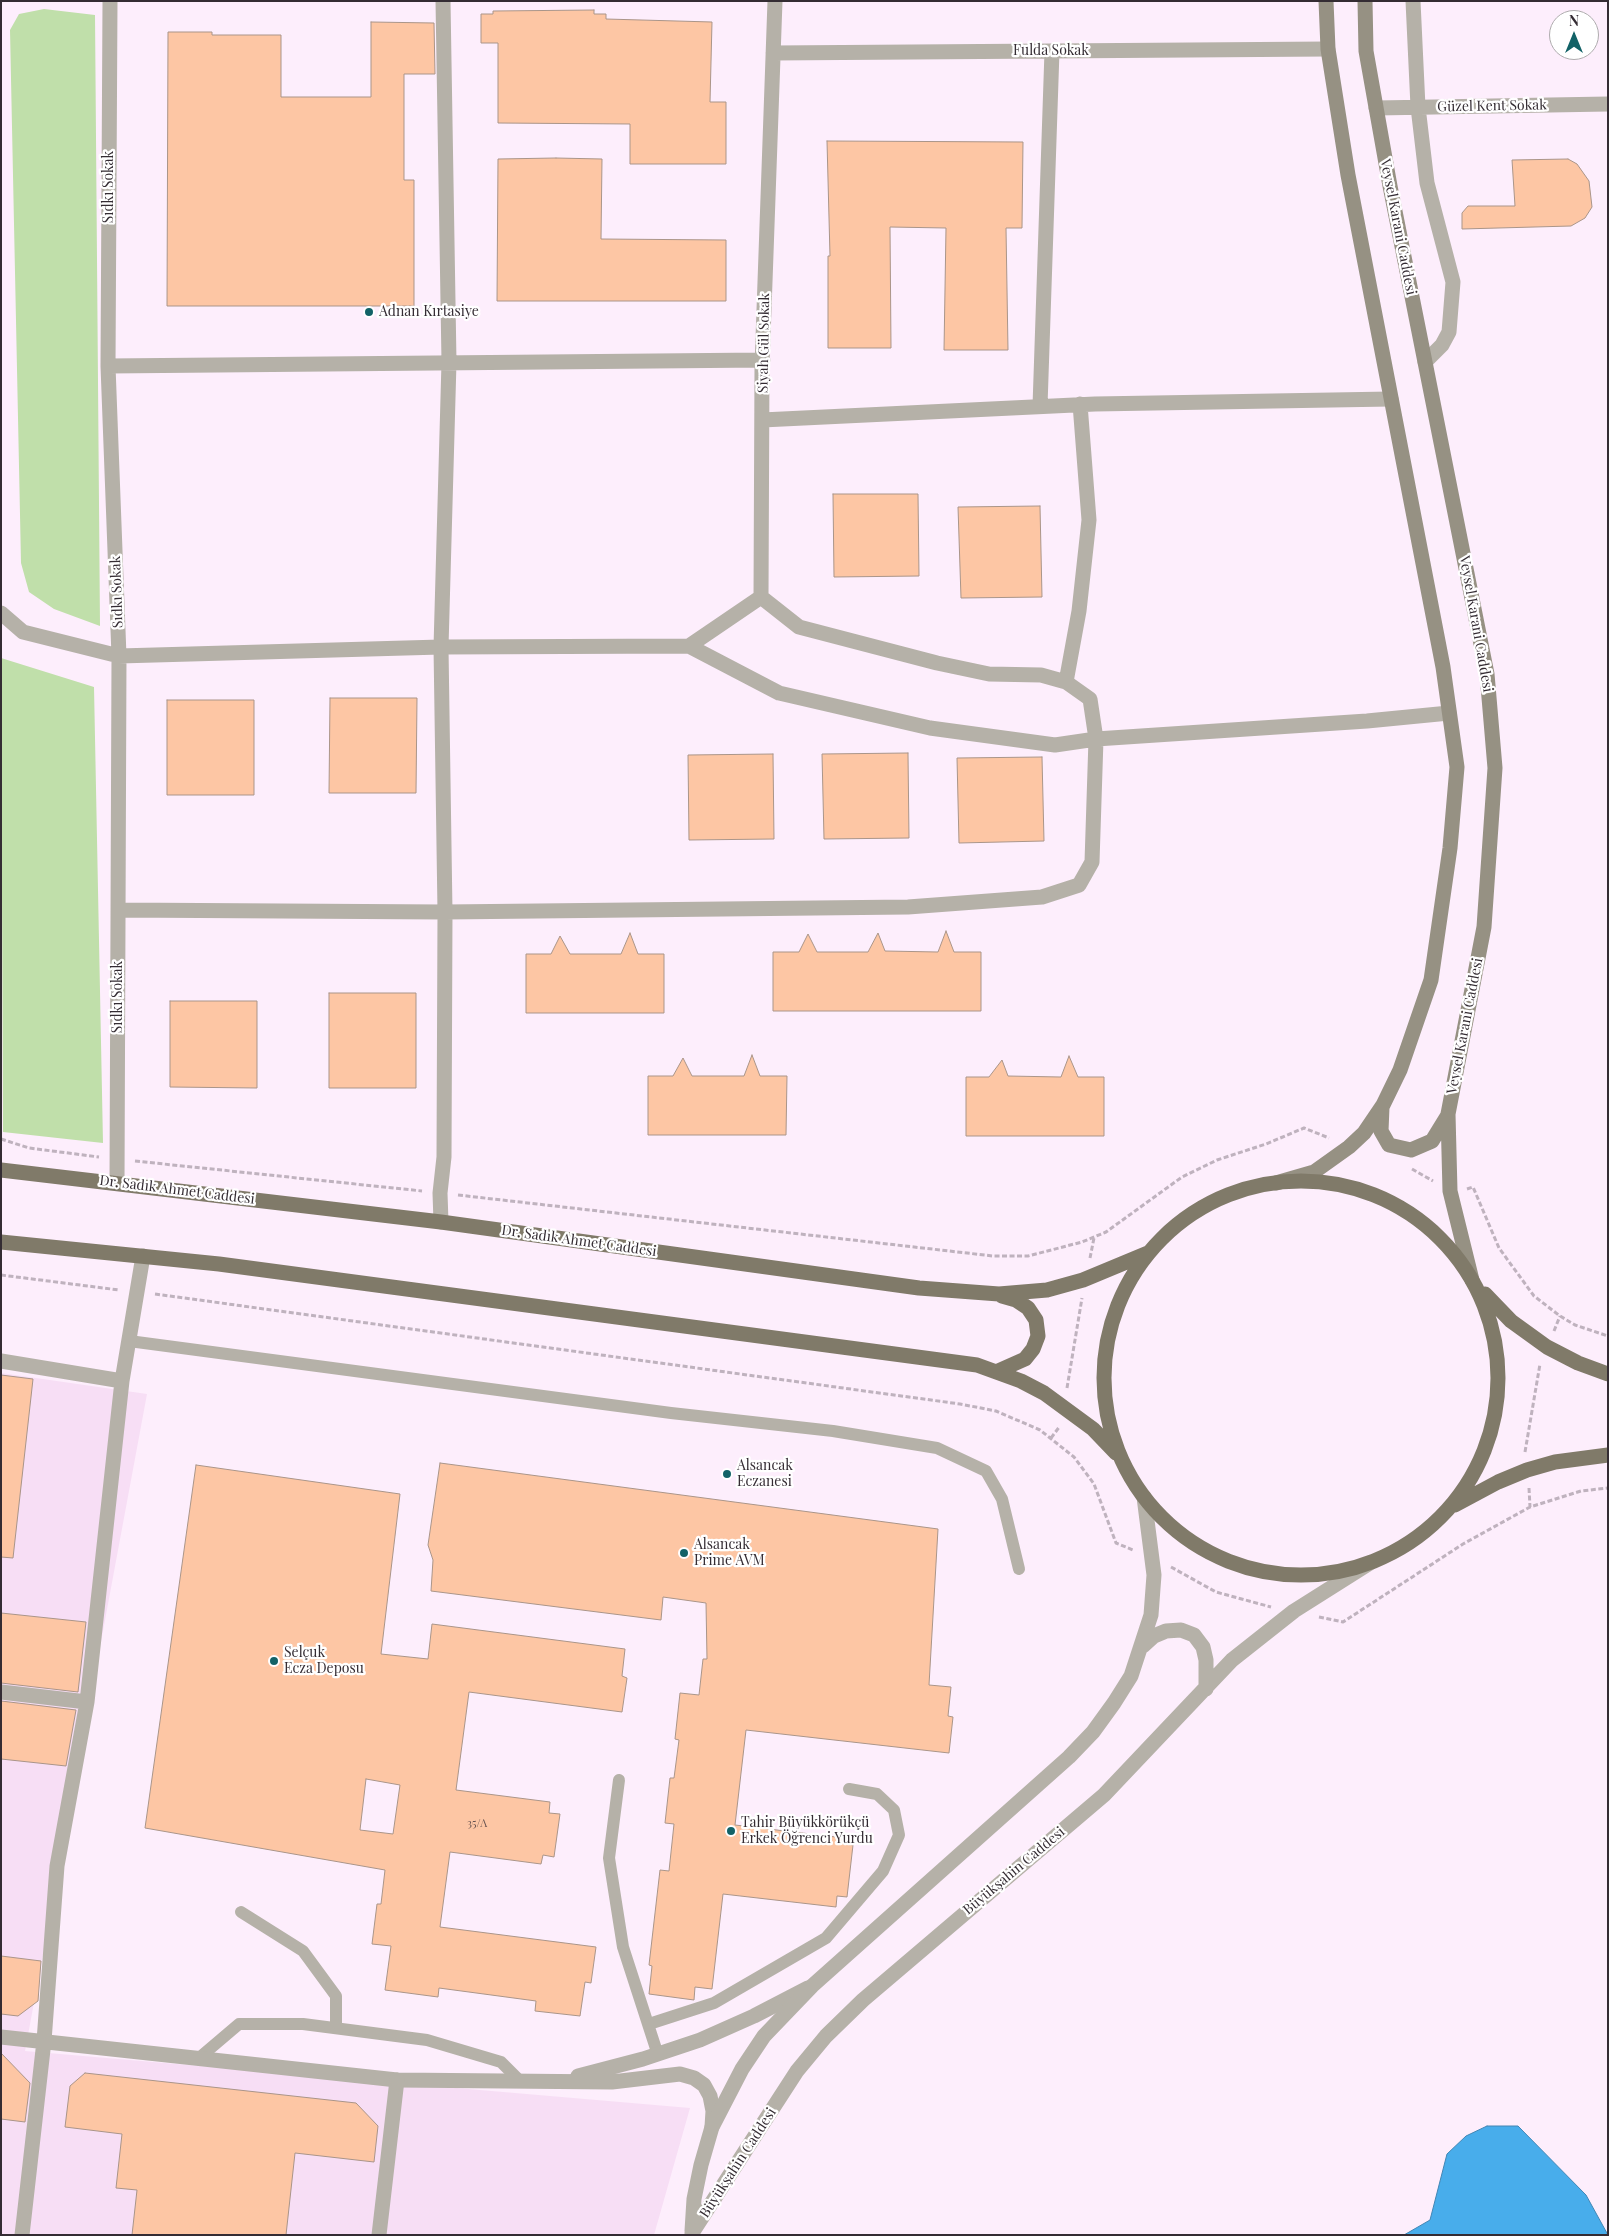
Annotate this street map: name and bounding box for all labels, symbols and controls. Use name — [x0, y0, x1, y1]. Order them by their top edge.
north arrow — [1549, 10, 1599, 60]
text: N — [1569, 11, 1579, 30]
street label: Fulda Sokak — [1013, 43, 1089, 59]
street label: Güzel Kent Sokak — [1437, 97, 1547, 115]
street label: Sıdkı Sokak — [101, 151, 117, 223]
street label: Veysel Karani Caddesi — [1377, 158, 1419, 296]
street label: Siyah Gül Sokak — [755, 293, 773, 393]
place label: Adnan Kırtasiye — [379, 304, 479, 320]
marker: Adnan Kırtasiye — [363, 306, 375, 318]
street label: Veysel Karani Caddesi — [1456, 554, 1496, 694]
street label: Sıdkı Sokak — [107, 556, 127, 628]
street label: Veysel Karani Caddesi — [1444, 957, 1486, 1095]
street label: Sıdkı Sokak — [110, 961, 126, 1033]
street label: Dr. Sadık Ahmet Caddesi — [98, 1172, 256, 1208]
street label: Dr. Sadık Ahmet Caddesi — [501, 1222, 657, 1260]
place label: Alsancak Eczanesi — [737, 1458, 793, 1490]
marker: Alsancak Eczanesi — [721, 1468, 733, 1480]
place label: Alsancak Prime AVM — [694, 1537, 765, 1570]
marker: Alsancak Prime AVM — [678, 1547, 690, 1559]
place label: Selçuk Ecza Deposu — [284, 1645, 364, 1678]
marker: Selçuk Ecza Deposu — [268, 1655, 280, 1667]
place label: Tahir Büyükkörükçü Erkek Öğrenci Yurdu — [741, 1815, 873, 1848]
house number: 35/A — [467, 1817, 487, 1831]
street label: Büyükşahin Caddesi — [960, 1824, 1068, 1918]
marker: Tahir Büyükkörükçü Erkek Öğrenci Yurdu — [725, 1825, 737, 1837]
street label: Büyükşahin Caddesi — [696, 2105, 780, 2221]

